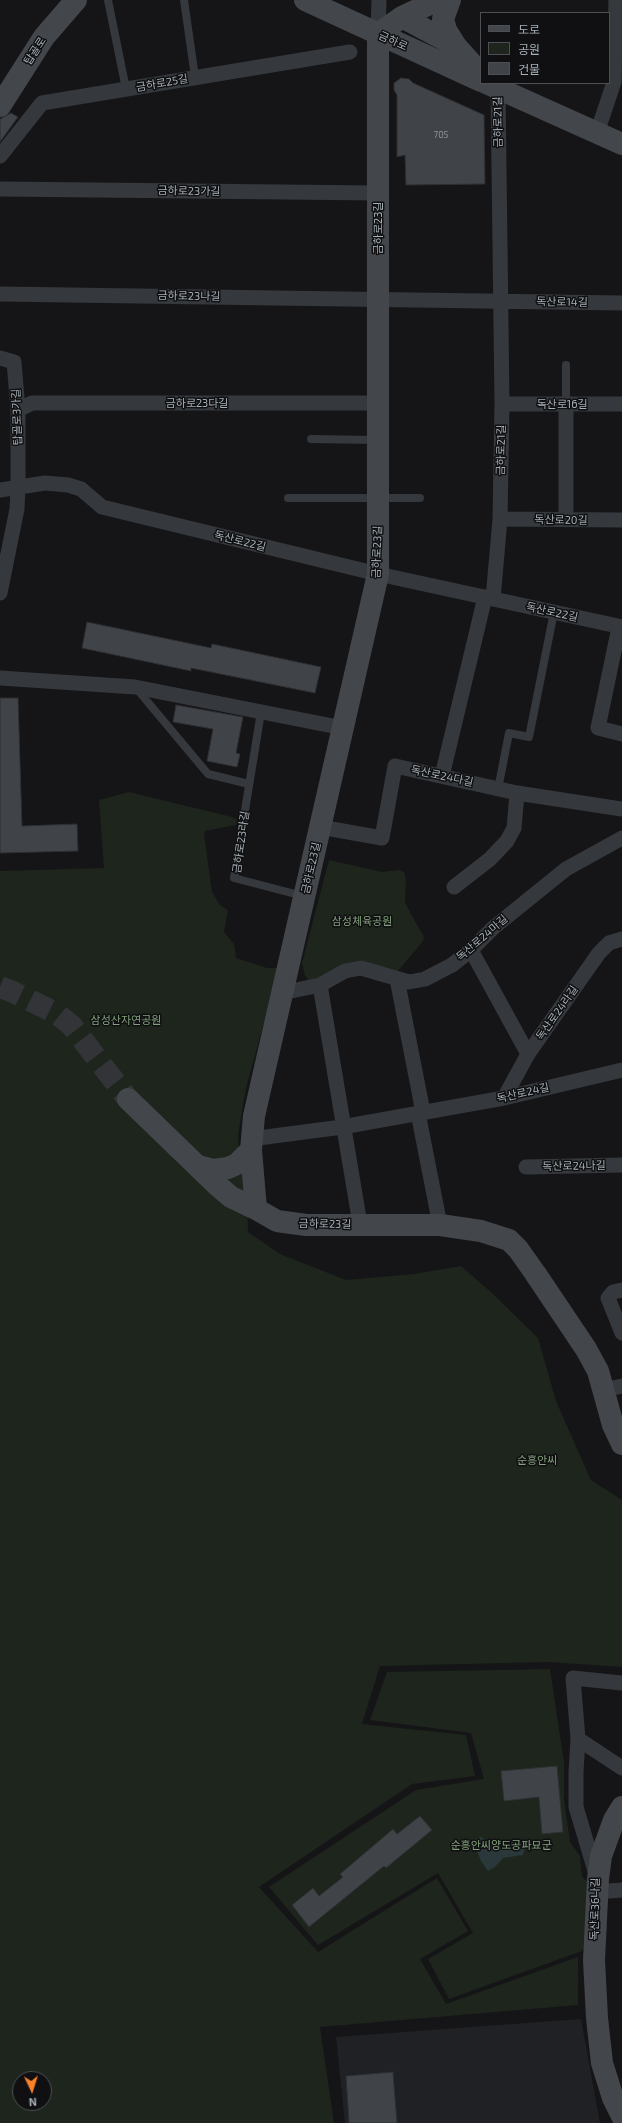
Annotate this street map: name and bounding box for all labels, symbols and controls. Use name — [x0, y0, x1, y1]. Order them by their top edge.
legend — [480, 12, 610, 84]
text: 도로 — [518, 22, 540, 36]
street label: 금하로 — [376, 29, 410, 53]
street label: 탑골로 — [21, 35, 49, 67]
text: 공원 — [518, 42, 540, 56]
text: 건물 — [518, 62, 540, 76]
street label: 금하로25길 — [135, 72, 189, 94]
street label: 금하로21길 — [491, 96, 505, 148]
house number: 705 — [434, 130, 448, 140]
street label: 금하로23가길 — [157, 184, 221, 198]
street label: 금하로23길 — [371, 202, 385, 254]
street label: 금하로23나길 — [157, 289, 221, 303]
street label: 독산로14길 — [536, 295, 588, 309]
street label: 탑골로3가길 — [9, 388, 25, 446]
street label: 금하로23다길 — [166, 396, 228, 410]
street label: 독산로16길 — [536, 397, 588, 411]
street label: 금하로21길 — [494, 424, 508, 476]
street label: 독산로20길 — [534, 513, 588, 527]
street label: 금하로23길 — [369, 525, 385, 579]
street label: 독산로22길 — [213, 528, 267, 554]
street label: 독산로22길 — [525, 600, 579, 624]
street label: 독산로24다길 — [410, 763, 474, 789]
street label: 금하로23라길 — [230, 810, 252, 874]
street label: 금하로23길 — [299, 841, 323, 895]
street label: 독산로24마길 — [454, 912, 510, 964]
park label: 삼성체육공원 — [332, 914, 392, 928]
street label: 독산로24라길 — [533, 983, 581, 1043]
park label: 삼성산자연공원 — [91, 1013, 161, 1027]
street label: 독산로24길 — [495, 1081, 551, 1105]
street label: 독산로24나길 — [542, 1159, 606, 1173]
street label: 금하로23길 — [298, 1217, 352, 1231]
park label: 순흥안씨 — [517, 1453, 557, 1467]
park label: 순흥안씨양도공파묘군 — [450, 1838, 552, 1852]
street label: 독산로36나길 — [588, 1877, 602, 1941]
north arrow — [12, 2071, 52, 2111]
text: N — [28, 2096, 37, 2109]

